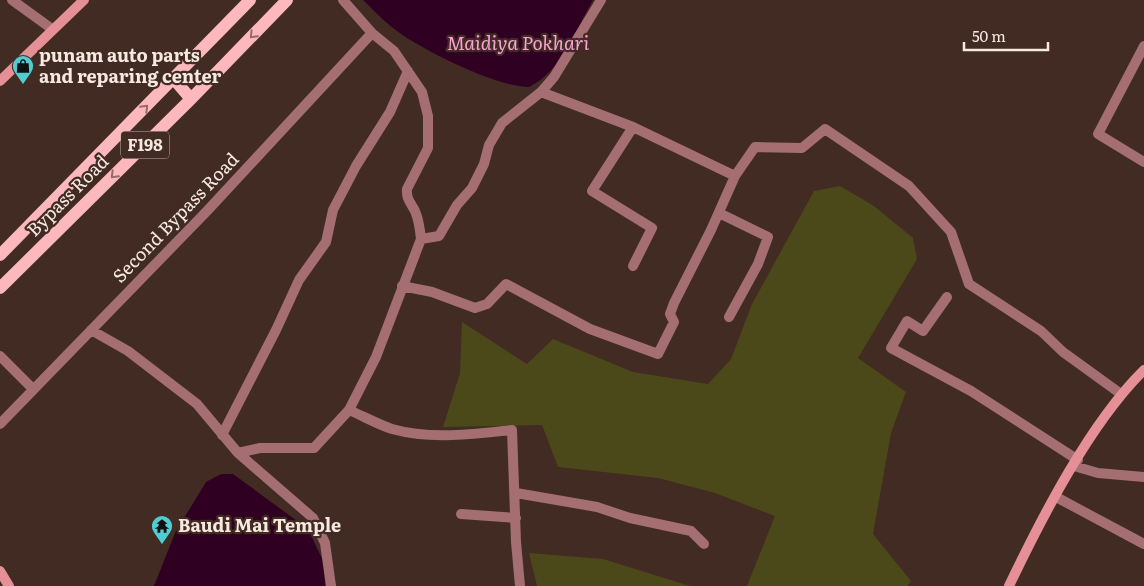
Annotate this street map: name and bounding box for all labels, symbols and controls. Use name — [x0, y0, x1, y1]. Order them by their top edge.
scale bar — [964, 20, 1048, 52]
text: 50 m — [972, 24, 1006, 47]
water label: Maidiya Pokhari — [447, 28, 590, 56]
one-way arrow — [250, 29, 259, 38]
place label: punam auto parts and reparing center — [39, 41, 221, 89]
shop icon: punam auto parts and reparing center — [11, 54, 35, 85]
one-way arrow — [139, 104, 148, 113]
road number: F198 — [121, 132, 169, 158]
street label: Second Bypass Road — [106, 146, 244, 288]
street label: Bypass Road — [20, 148, 114, 242]
one-way arrow — [111, 169, 120, 178]
place label: Baudi Mai Temple — [178, 511, 341, 538]
temple icon: Baudi Mai Temple — [150, 514, 174, 545]

